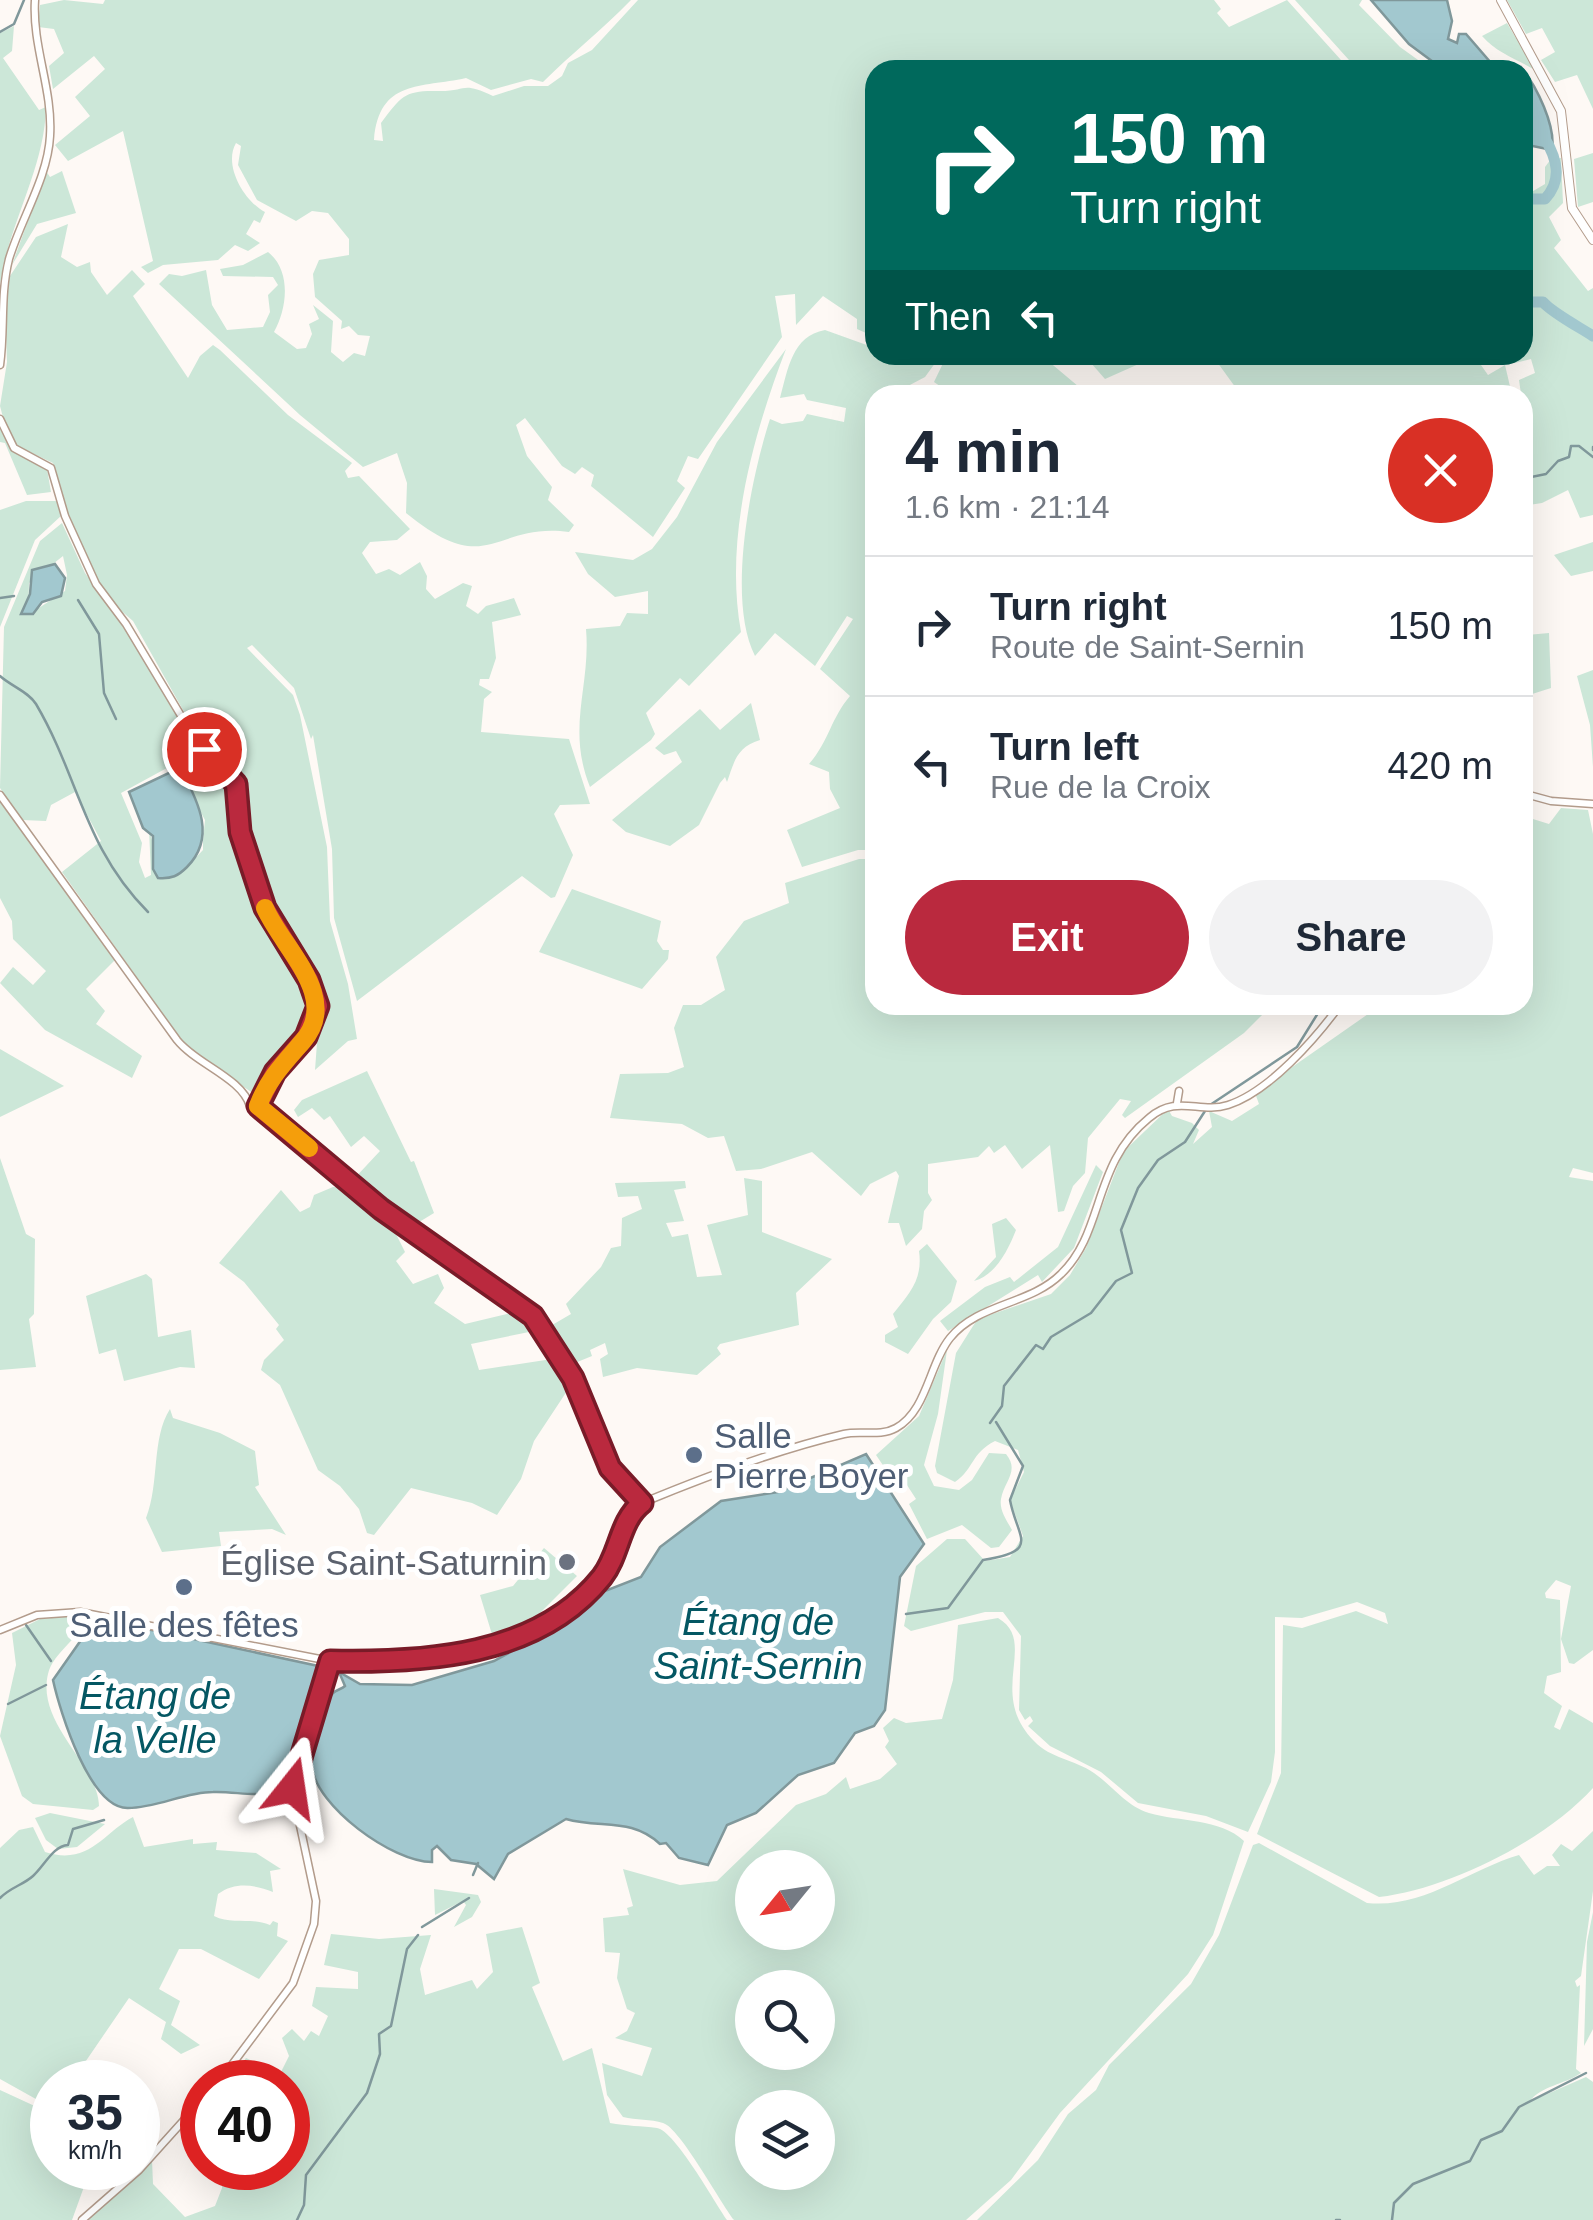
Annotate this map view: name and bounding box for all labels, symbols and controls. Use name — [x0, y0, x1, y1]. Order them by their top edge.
icon: right — [905, 100, 1035, 230]
text: 150 m — [1070, 100, 1268, 178]
text: Turn right — [1070, 182, 1261, 233]
icon: left — [1012, 290, 1067, 345]
text: Then — [905, 296, 992, 338]
text: 4 min — [905, 418, 1062, 485]
button: close — [1388, 418, 1493, 523]
text: 1.6 km · 21:14 — [905, 489, 1110, 525]
text: Turn right — [990, 586, 1167, 628]
icon: right — [905, 599, 960, 654]
text: 150 m — [1387, 605, 1493, 647]
text: Route de Saint-Sernin — [990, 629, 1305, 665]
pin — [162, 707, 247, 792]
icon: arrive — [177, 722, 232, 777]
text: Turn left — [990, 726, 1139, 768]
icon: left — [905, 739, 960, 794]
text: 420 m — [1387, 745, 1493, 787]
text: Rue de la Croix — [990, 769, 1211, 805]
button: Exit — [905, 880, 1189, 995]
button: Share — [1209, 880, 1493, 995]
place label: Salle Pierre Boyer — [714, 1416, 909, 1495]
marker: Salle Pierre Boyer — [683, 1444, 705, 1466]
place label: Église Saint-Saturnin — [220, 1543, 547, 1582]
marker: Église Saint-Saturnin — [556, 1551, 578, 1573]
marker: Salle des fêtes — [173, 1576, 195, 1598]
water label: Étang de Saint-Sernin — [653, 1601, 863, 1687]
place label: Salle des fêtes — [69, 1605, 299, 1644]
water label: Étang de la Velle — [79, 1675, 231, 1761]
position arrow — [240, 1736, 344, 1840]
north arrow — [735, 1850, 835, 1950]
map controls — [735, 1850, 835, 2190]
button: search — [735, 1970, 835, 2070]
speed limit sign: 40 — [180, 2060, 310, 2190]
text: 35 — [67, 2085, 123, 2141]
button: layers — [735, 2090, 835, 2190]
text: km/h — [68, 2136, 122, 2164]

